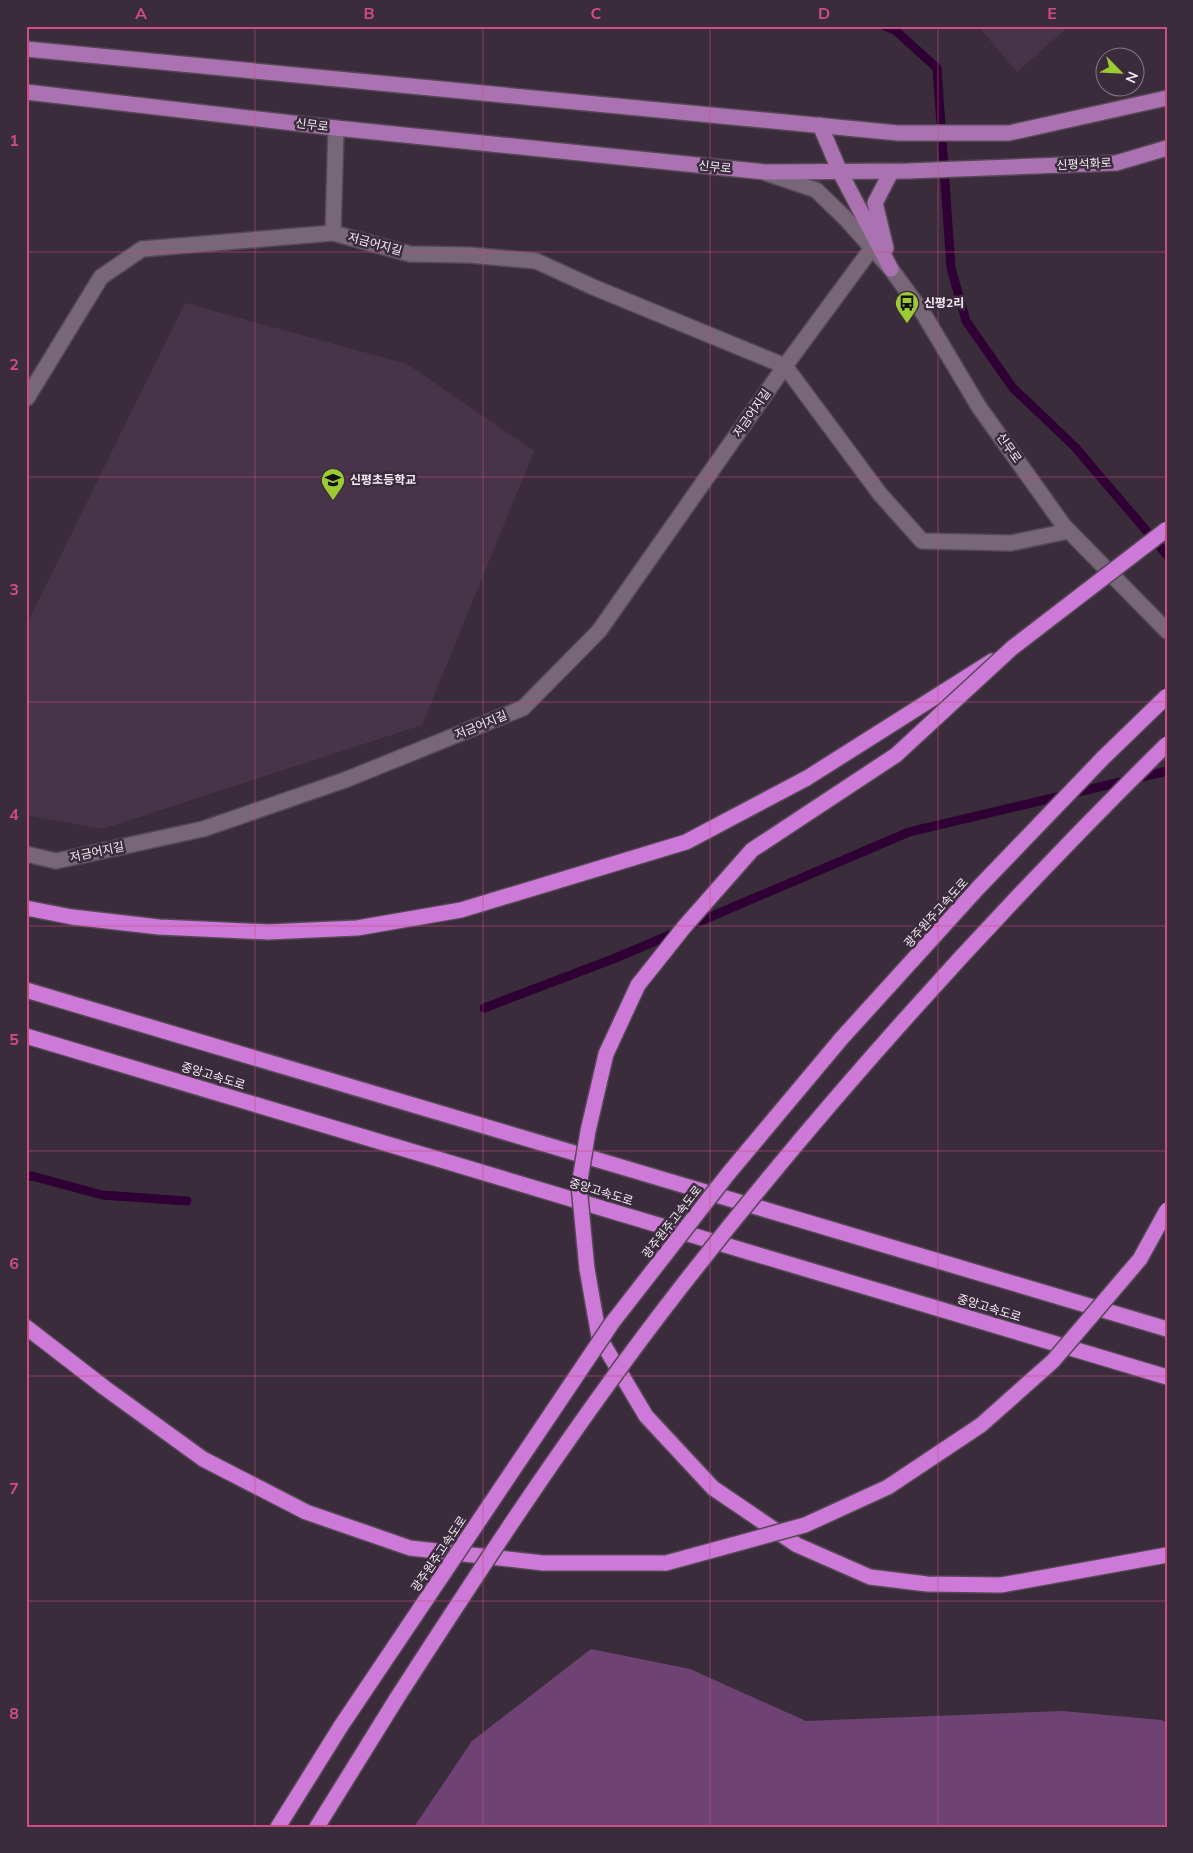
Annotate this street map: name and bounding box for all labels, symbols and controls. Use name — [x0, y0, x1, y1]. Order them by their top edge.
text: A — [135, 3, 147, 23]
text: B — [363, 3, 375, 23]
text: C — [591, 3, 602, 23]
text: D — [818, 3, 830, 23]
text: E — [1047, 3, 1057, 23]
north arrow — [1096, 48, 1146, 98]
text: N — [1122, 69, 1142, 86]
street label: 신무로 — [295, 115, 329, 134]
text: 1 — [9, 130, 19, 150]
street label: 신평석화로 — [1056, 155, 1112, 172]
street label: 신무로 — [698, 157, 732, 176]
street label: 저금어지길 — [347, 229, 404, 258]
bus stop icon: 신평2리 — [894, 290, 920, 324]
place label: 신평2리 — [924, 295, 964, 310]
text: 2 — [9, 354, 19, 374]
street label: 저금어지길 — [730, 386, 774, 440]
street label: 신무로 — [994, 430, 1025, 466]
school or university icon: 신평초등학교 — [320, 467, 346, 501]
place label: 신평초등학교 — [350, 472, 416, 487]
text: 3 — [9, 579, 19, 599]
street label: 저금어지길 — [452, 707, 509, 742]
text: 4 — [9, 804, 19, 824]
street label: 저금어지길 — [68, 838, 125, 865]
street label: 광주원주고속도로 — [901, 875, 971, 951]
text: 5 — [9, 1029, 19, 1049]
street label: 중앙고속도로 — [179, 1059, 247, 1092]
street label: 중앙고속도로 — [567, 1175, 635, 1208]
street label: 광주원주고속도로 — [639, 1182, 705, 1261]
text: 6 — [9, 1253, 19, 1273]
street label: 중앙고속도로 — [955, 1291, 1023, 1324]
text: 7 — [9, 1478, 19, 1498]
street label: 광주원주고속도로 — [408, 1513, 469, 1595]
text: 8 — [9, 1703, 19, 1723]

